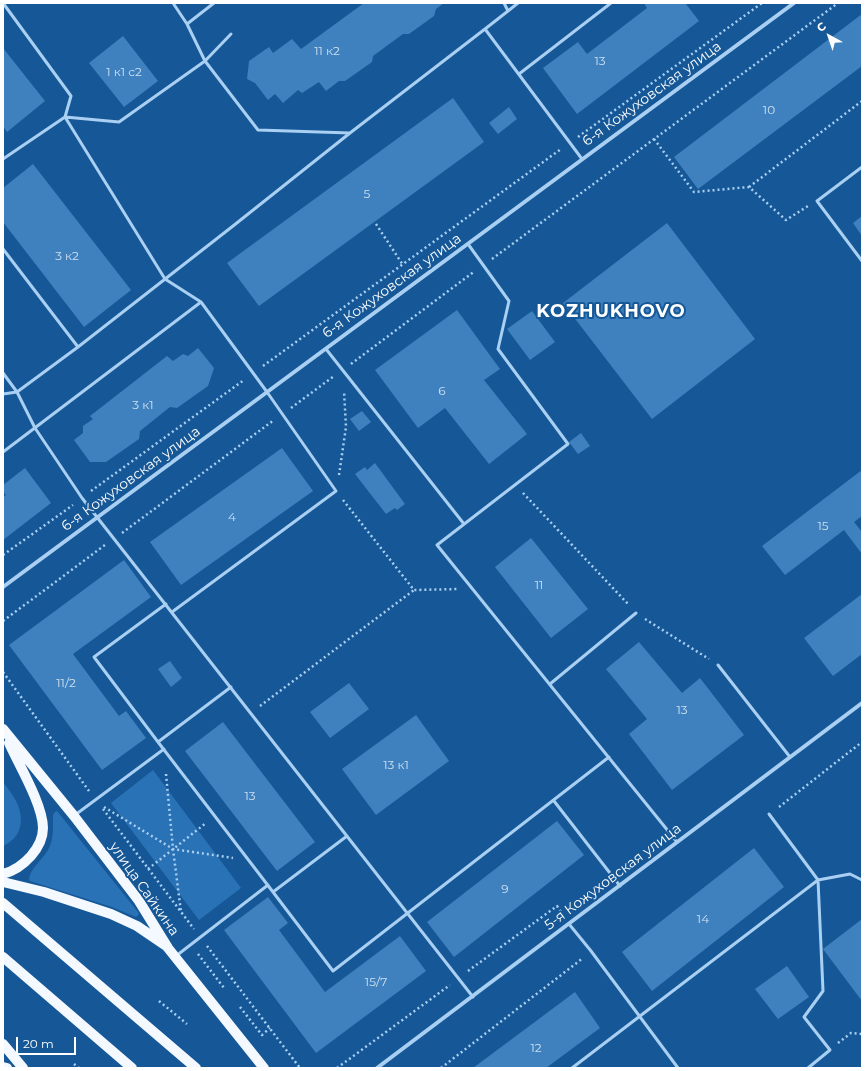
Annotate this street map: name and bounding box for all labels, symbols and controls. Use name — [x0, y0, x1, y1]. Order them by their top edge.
north arrow — [809, 16, 849, 56]
text: С — [814, 19, 829, 35]
street label: 6-я Кожуховская улица — [579, 38, 725, 150]
house number: 11 к2 — [314, 44, 340, 58]
house number: 13 — [594, 54, 606, 68]
house number: 1 к1 с2 — [106, 65, 142, 79]
house number: 10 — [763, 103, 775, 117]
house number: 5 — [364, 187, 370, 201]
street label: 6-я Кожуховская улица — [319, 230, 465, 342]
house number: 3 к2 — [55, 249, 79, 263]
district label: KOZHUKHOVO — [536, 301, 686, 323]
house number: 6 — [438, 384, 446, 398]
house number: 3 к1 — [132, 398, 154, 412]
street label: 6-я Кожуховская улица — [58, 423, 204, 535]
house number: 4 — [228, 510, 236, 524]
house number: 15 — [817, 519, 829, 533]
house number: 11 — [535, 578, 543, 592]
house number: 11/2 — [56, 676, 76, 690]
house number: 13 — [676, 703, 688, 717]
house number: 13 к1 — [383, 758, 409, 772]
house number: 13 — [244, 789, 256, 803]
street label: 5-я Кожуховская улица — [541, 820, 685, 934]
street label: улица Сайкина — [105, 839, 183, 939]
house number: 9 — [501, 882, 509, 896]
house number: 14 — [697, 912, 709, 926]
house number: 15/7 — [365, 975, 387, 989]
scale bar — [18, 1029, 78, 1055]
text: 20 m — [23, 1036, 54, 1051]
house number: 12 — [530, 1041, 542, 1055]

